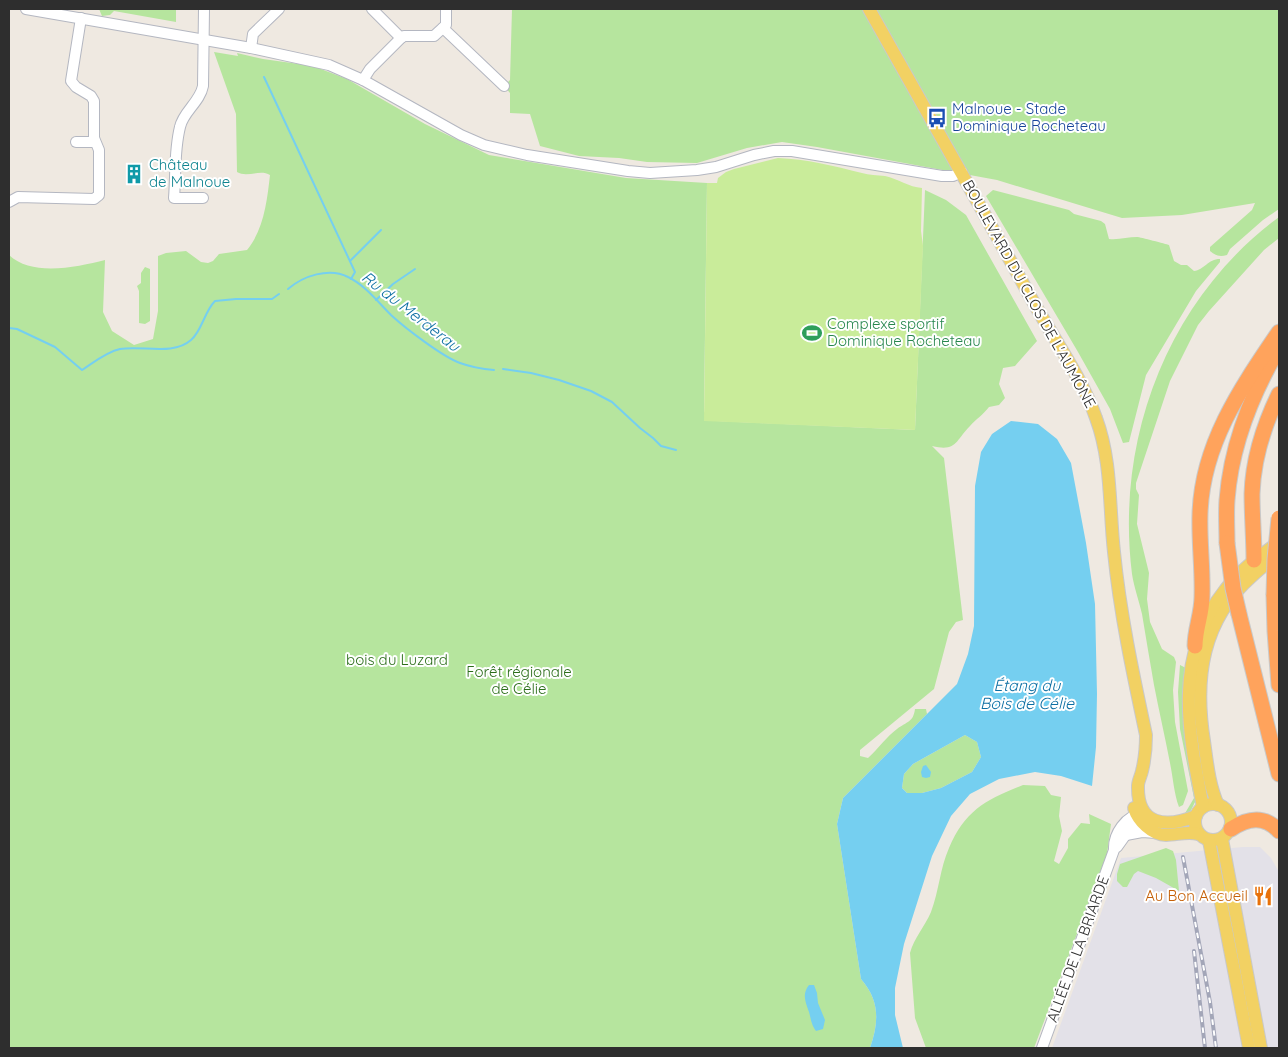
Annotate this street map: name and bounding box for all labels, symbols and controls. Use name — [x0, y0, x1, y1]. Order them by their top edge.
place label: Malnoue - Stade Dominique Rocheteau — [952, 99, 1106, 135]
bus stop icon: Malnoue - Stade Dominique Rocheteau — [926, 107, 948, 129]
place label: Château de Malnoue — [149, 155, 230, 191]
building icon: Château de Malnoue — [123, 163, 145, 185]
street label: BOULEVARD DU CLOS DE L'AUMÔNE — [959, 176, 1100, 411]
water label: Ru du Merderau — [358, 267, 465, 356]
place label: Complexe sportif Dominique Rocheteau — [827, 314, 981, 350]
sports icon: Complexe sportif Dominique Rocheteau — [801, 322, 823, 344]
park label: bois du Luzard — [346, 650, 448, 669]
park label: Forêt régionale de Célie — [466, 662, 572, 698]
water label: Étang du Bois de Célie — [980, 675, 1075, 713]
street label: ALLÉE DE LA BRIARDE — [1042, 873, 1113, 1025]
restaurant icon: Au Bon Accueil — [1252, 885, 1274, 907]
place label: Au Bon Accueil — [1145, 886, 1248, 905]

